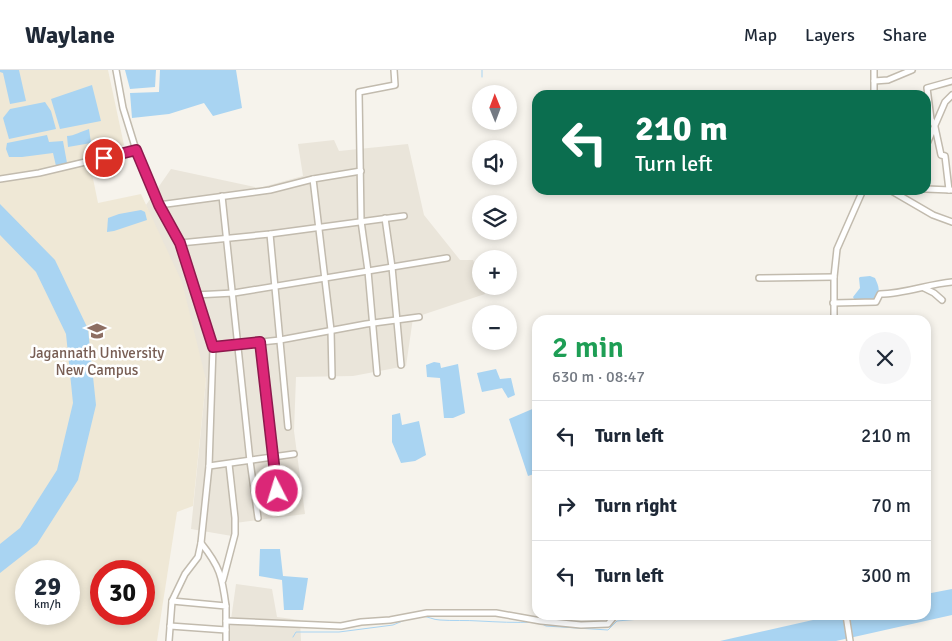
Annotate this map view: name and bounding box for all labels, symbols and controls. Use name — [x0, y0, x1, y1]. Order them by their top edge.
text: Waylane — [25, 20, 115, 50]
text: Map — [744, 24, 777, 46]
text: Layers — [805, 24, 855, 46]
text: Share — [883, 24, 927, 46]
north arrow — [472, 85, 518, 130]
map controls — [472, 85, 517, 350]
text: 210 m — [635, 107, 728, 150]
icon: left — [552, 110, 617, 175]
pin — [83, 137, 125, 179]
button: sound — [472, 140, 517, 185]
icon: arrive — [90, 144, 118, 172]
text: Turn left — [635, 150, 713, 177]
button: layers — [472, 195, 517, 240]
button: + — [472, 250, 517, 295]
button: − — [472, 305, 517, 350]
school or university icon: Jagannath University New Campus — [86, 320, 108, 342]
text: 2 min — [552, 329, 624, 366]
button: close — [859, 332, 911, 384]
place label: Jagannath University New Campus — [30, 344, 164, 379]
text: 630 m · 08:47 — [552, 367, 645, 387]
icon: left — [552, 422, 580, 450]
text: Turn left — [595, 424, 664, 448]
text: 210 m — [861, 424, 911, 448]
position arrow — [250, 464, 302, 516]
icon: right — [552, 492, 580, 520]
text: Turn right — [595, 494, 677, 518]
text: 70 m — [871, 494, 911, 518]
speed limit sign: 30 — [90, 560, 155, 625]
icon: left — [552, 562, 580, 590]
text: Turn left — [595, 564, 664, 588]
text: 300 m — [861, 564, 911, 588]
text: 29 — [34, 571, 61, 602]
text: km/h — [34, 597, 61, 612]

